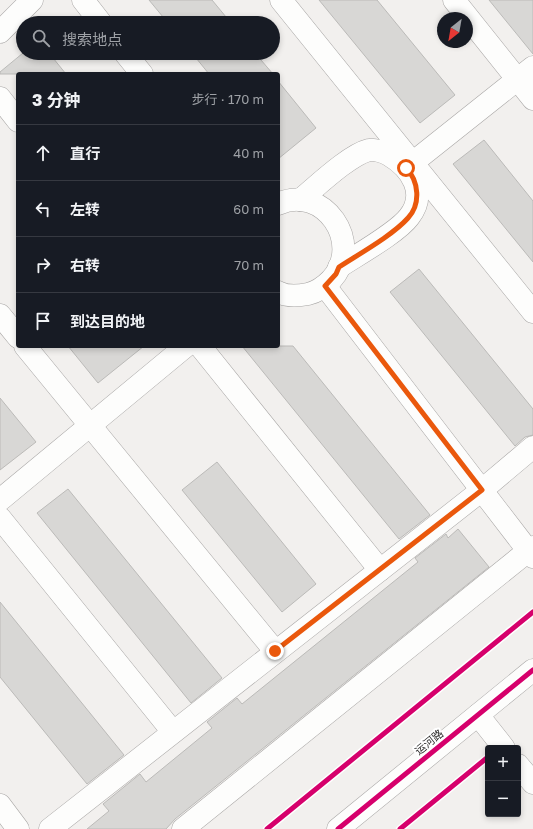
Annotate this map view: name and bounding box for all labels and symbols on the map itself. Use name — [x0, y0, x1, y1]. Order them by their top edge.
north arrow — [437, 12, 473, 48]
route start — [397, 159, 415, 177]
route end — [266, 642, 284, 660]
street label: 运河路 — [412, 726, 446, 757]

